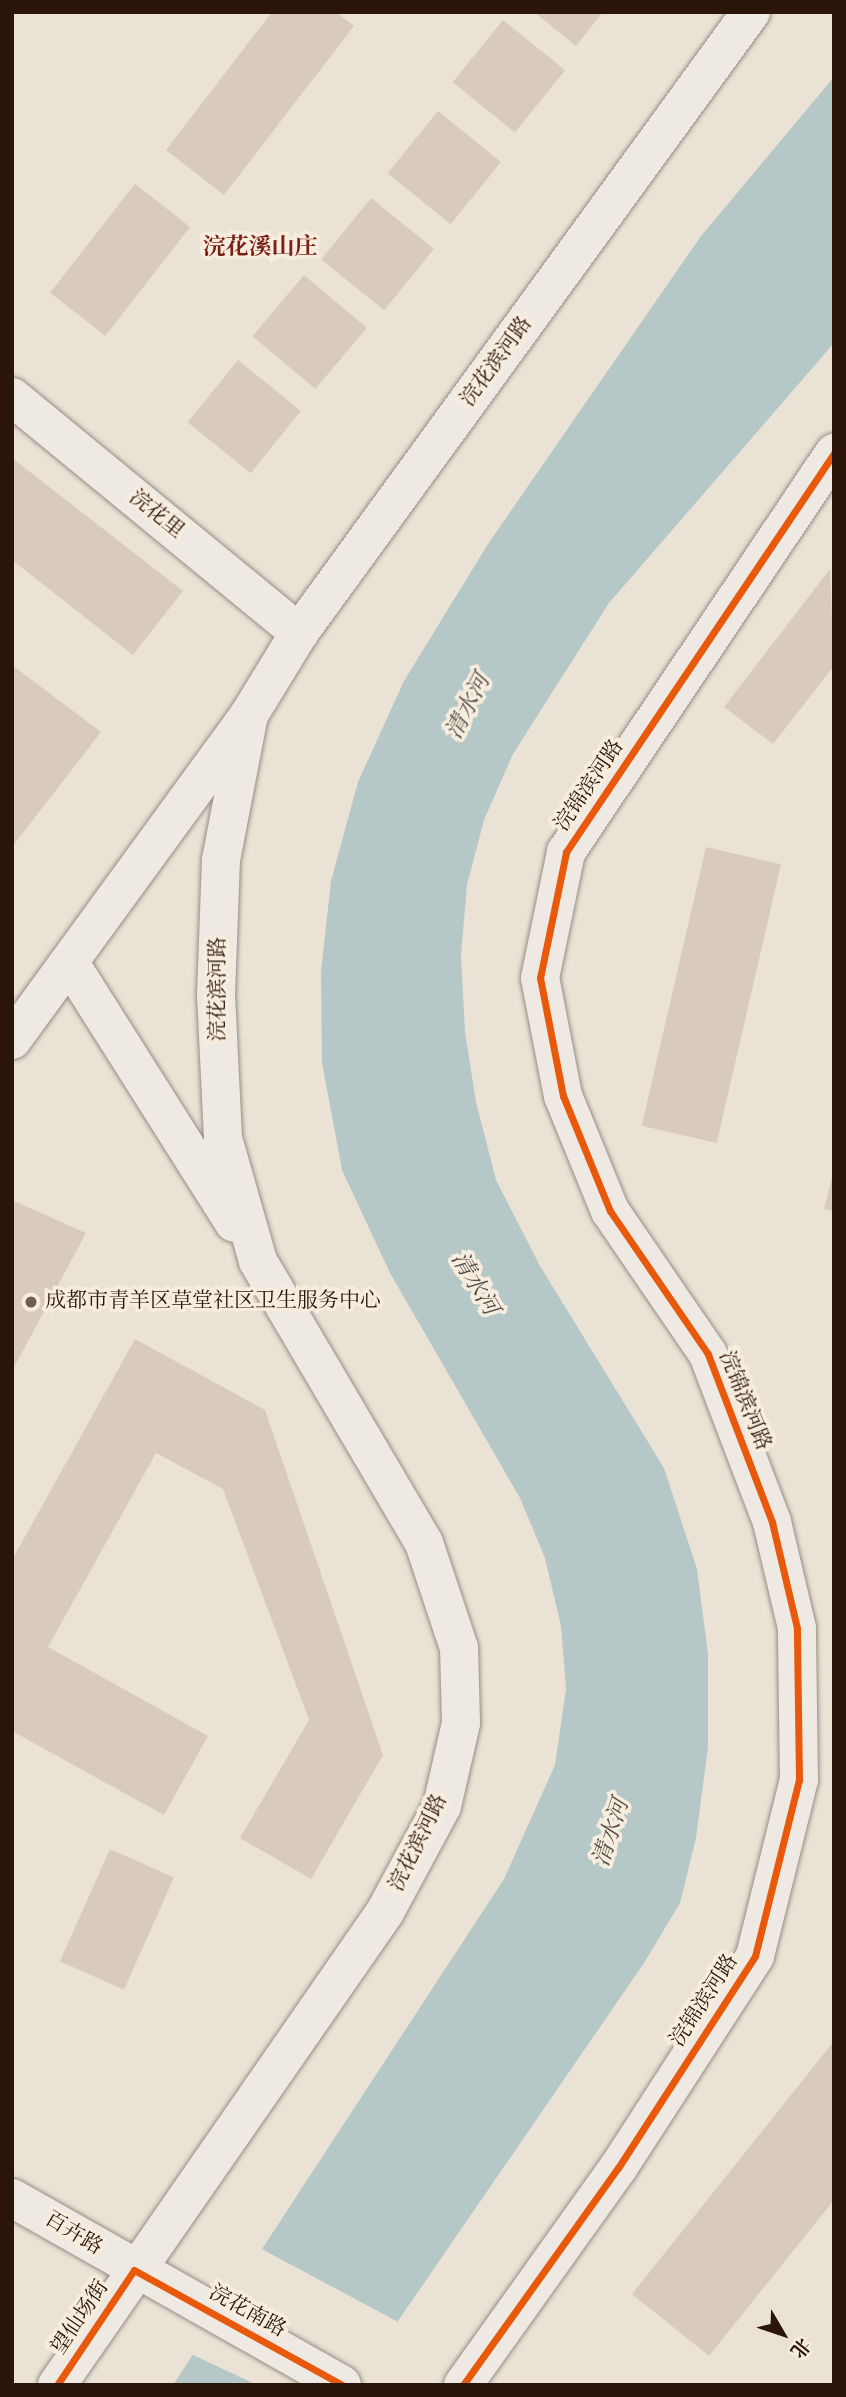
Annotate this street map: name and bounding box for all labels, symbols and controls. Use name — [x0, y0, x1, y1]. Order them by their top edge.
district label: 浣花溪山庄 — [203, 234, 317, 262]
street label: 浣花滨河路 — [456, 312, 538, 412]
street label: 浣花里 — [124, 485, 188, 545]
water label: 清水河 — [441, 670, 497, 744]
street label: 浣锦滨河路 — [550, 735, 630, 837]
street label: 浣花滨河路 — [206, 937, 232, 1041]
water label: 清水河 — [444, 1247, 504, 1321]
place label: 成都市青羊区草堂社区卫生服务中心 — [45, 1289, 381, 1315]
marker: 成都市青羊区草堂社区卫生服务中心 — [23, 1294, 39, 1310]
street label: 浣锦滨河路 — [713, 1348, 775, 1454]
street label: 浣花滨河路 — [385, 1790, 453, 1896]
water label: 清水河 — [588, 1796, 636, 1870]
street label: 浣锦滨河路 — [666, 1950, 744, 2052]
street label: 百卉路 — [40, 2207, 106, 2261]
street label: 望仙场街 — [47, 2276, 115, 2360]
street label: 浣花南路 — [204, 2281, 290, 2343]
north arrow — [748, 2299, 818, 2369]
text: 北 — [783, 2332, 815, 2363]

